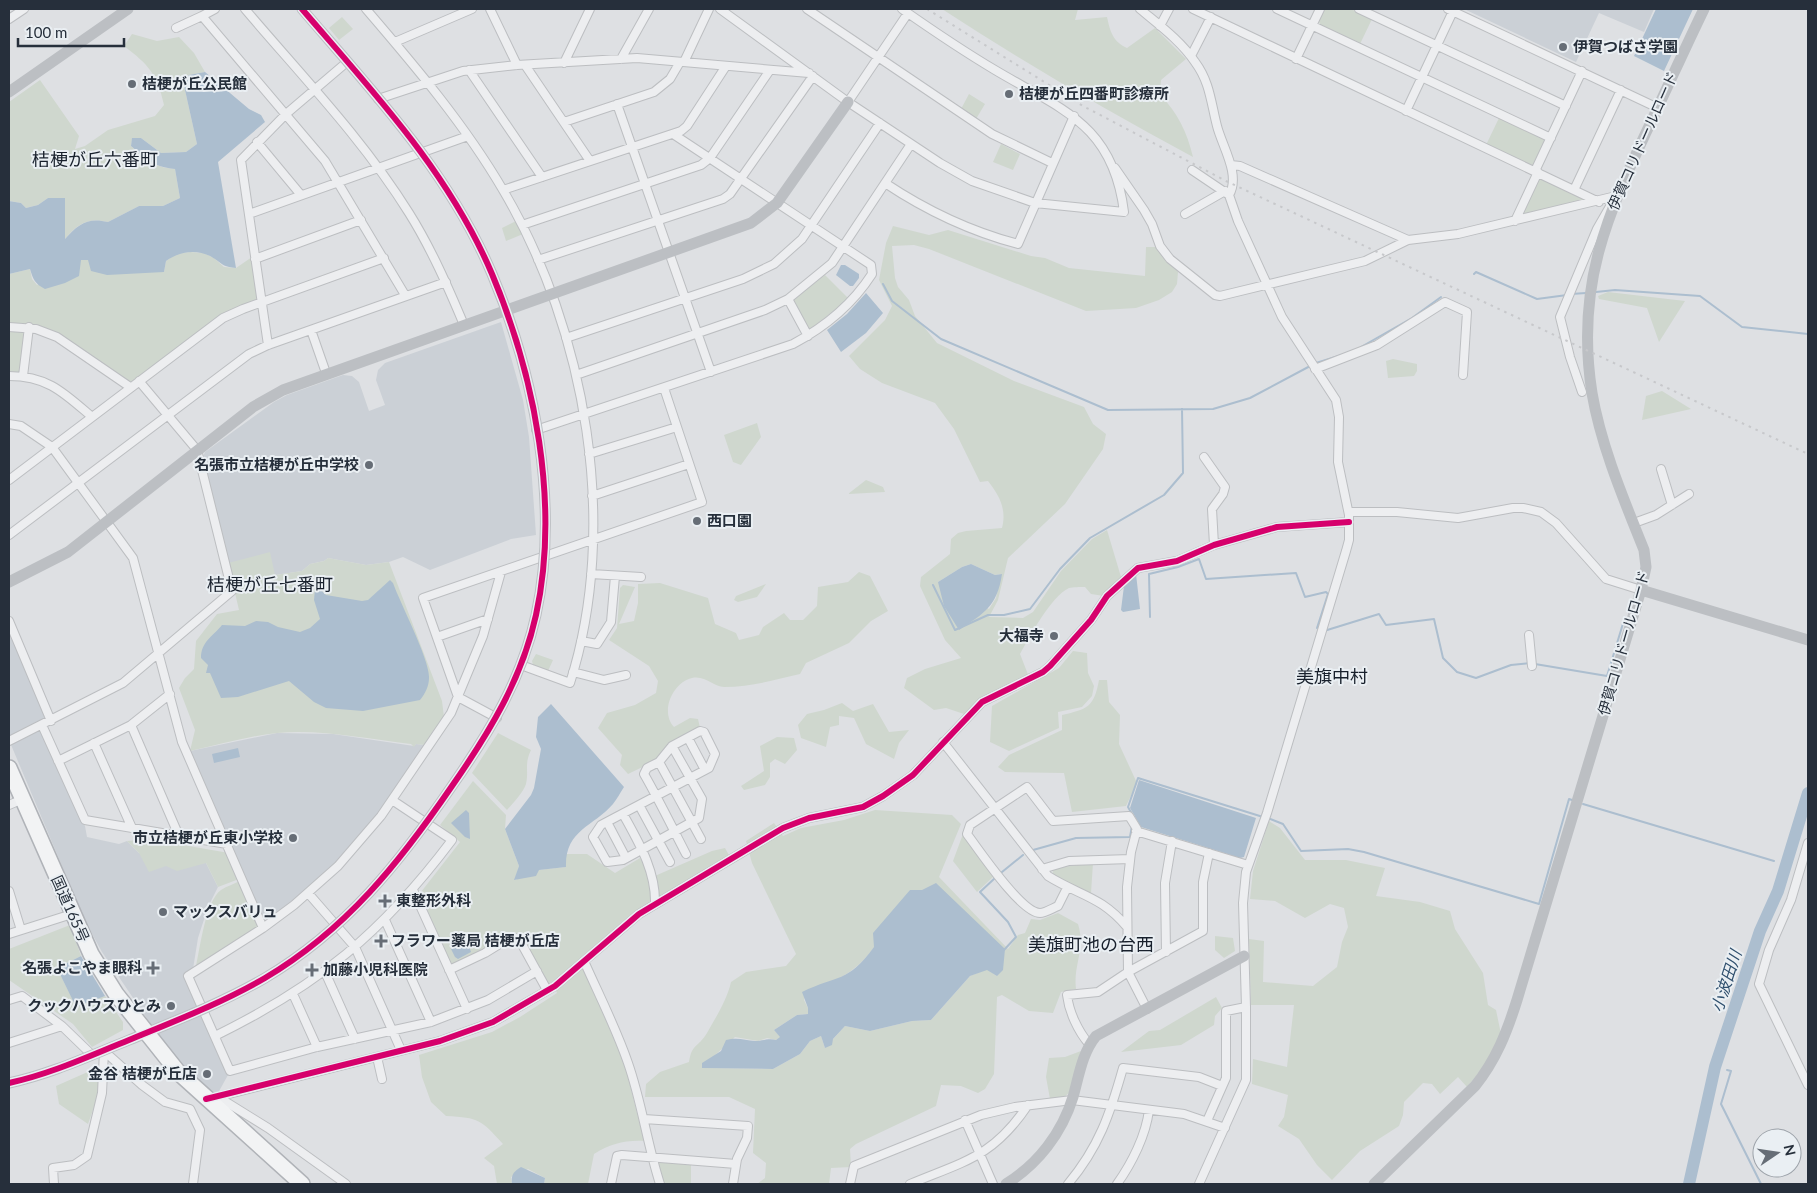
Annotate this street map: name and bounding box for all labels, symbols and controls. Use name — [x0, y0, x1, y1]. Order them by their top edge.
scale bar — [18, 15, 124, 47]
text: 100 m — [25, 23, 67, 41]
place label: 伊賀つばさ学園 — [1573, 37, 1678, 55]
marker: 伊賀つばさ学園 — [1557, 41, 1569, 53]
street label: 伊賀コリドールロード — [1603, 68, 1681, 213]
place label: 桔梗が丘公民館 — [142, 74, 247, 92]
marker: 桔梗が丘公民館 — [126, 78, 138, 90]
place label: 桔梗が丘四番町診療所 — [1019, 84, 1169, 102]
marker: 桔梗が丘四番町診療所 — [1003, 88, 1015, 100]
district label: 桔梗が丘六番町 — [32, 148, 158, 170]
place label: 名張市立桔梗が丘中学校 — [194, 455, 359, 473]
marker: 名張市立桔梗が丘中学校 — [363, 459, 375, 471]
place label: 西口園 — [707, 511, 752, 529]
marker: 西口園 — [691, 515, 703, 527]
street label: 伊賀コリドールロード — [1594, 568, 1652, 717]
district label: 桔梗が丘七番町 — [207, 573, 333, 595]
place label: 大福寺 — [999, 626, 1044, 644]
marker: 大福寺 — [1048, 630, 1060, 642]
district label: 美旗中村 — [1296, 665, 1368, 687]
place label: 市立桔梗が丘東小学校 — [133, 828, 283, 846]
marker: 市立桔梗が丘東小学校 — [287, 832, 299, 844]
street label: 国道165号 — [48, 872, 94, 945]
place label: 東整形外科 — [396, 891, 471, 909]
marker: 東整形外科 — [378, 894, 392, 908]
place label: マックスバリュ — [173, 902, 278, 920]
marker: マックスバリュ — [157, 906, 169, 918]
place label: フラワー薬局 桔梗が丘店 — [391, 931, 560, 949]
district label: 美旗町池の台西 — [1028, 933, 1154, 955]
marker: フラワー薬局 桔梗が丘店 — [375, 935, 387, 947]
water label: 小波田川 — [1707, 946, 1745, 1014]
place label: 名張よこやま眼科 — [22, 958, 142, 976]
place label: 加藤小児科医院 — [323, 960, 428, 978]
marker: 名張よこやま眼科 — [146, 961, 160, 975]
marker: 加藤小児科医院 — [305, 963, 319, 977]
place label: クックハウスひとみ — [27, 996, 161, 1014]
marker: クックハウスひとみ — [165, 1000, 177, 1012]
place label: 金谷 桔梗が丘店 — [88, 1064, 197, 1082]
marker: 金谷 桔梗が丘店 — [201, 1068, 213, 1080]
north arrow — [1752, 1128, 1802, 1178]
text: N — [1781, 1143, 1800, 1157]

